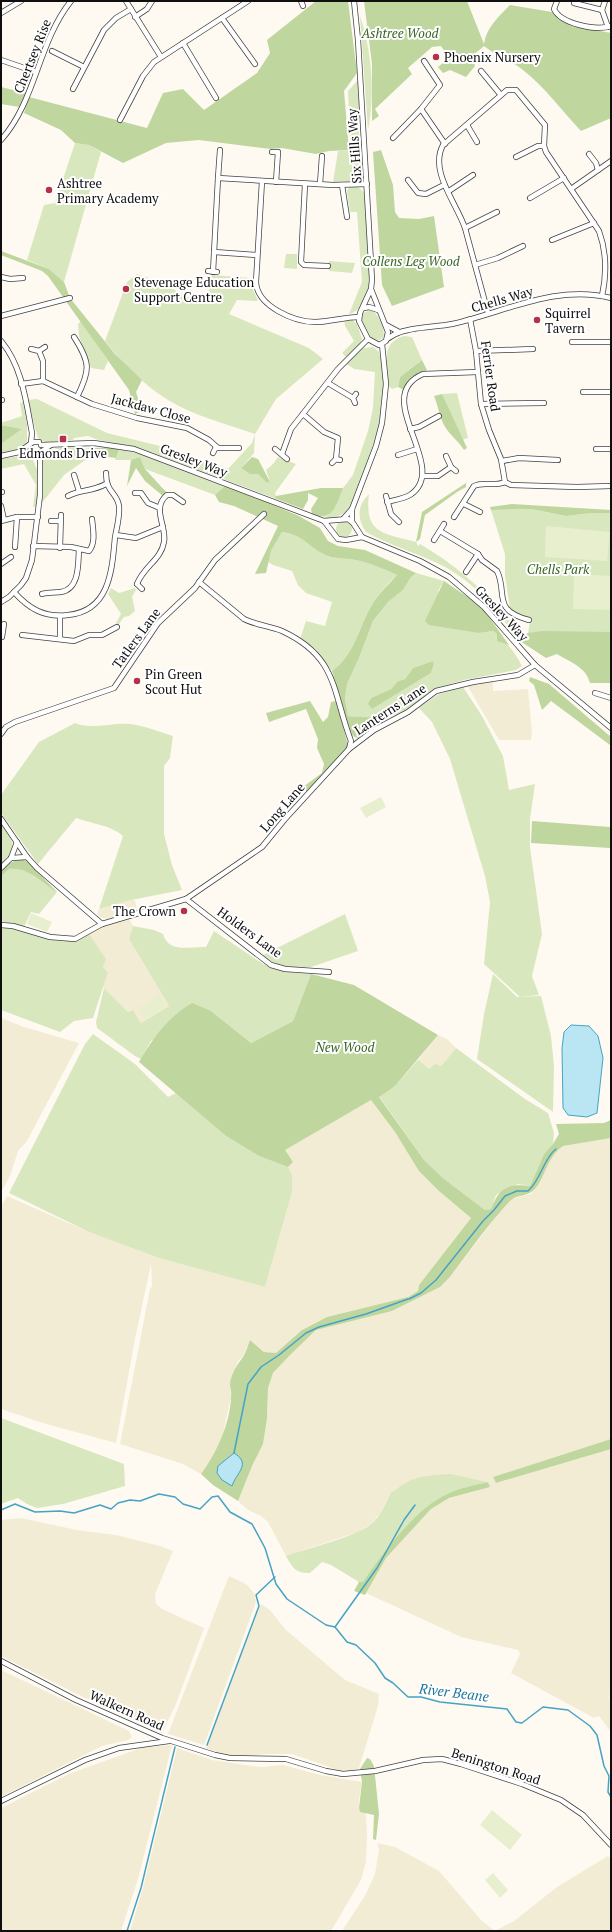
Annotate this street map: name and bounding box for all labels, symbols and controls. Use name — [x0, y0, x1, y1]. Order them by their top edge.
street label: Chertsey Rise — [9, 16, 55, 96]
park label: Ashtree Wood — [360, 24, 440, 42]
place label: Phoenix Nursery — [444, 48, 541, 66]
marker: Phoenix Nursery — [431, 52, 441, 62]
street label: Six Hills Way — [342, 107, 366, 184]
place label: Ashtree Primary Academy — [57, 174, 159, 207]
marker: Ashtree Primary Academy — [44, 185, 54, 195]
park label: Collens Leg Wood — [362, 252, 461, 270]
place label: Stevenage Education Support Centre — [134, 273, 255, 306]
street label: Chells Way — [469, 281, 535, 316]
marker: Stevenage Education Support Centre — [121, 284, 131, 294]
place label: Squirrel Tavern — [545, 304, 591, 337]
marker: Squirrel Tavern — [532, 315, 542, 325]
street label: Ferrier Road — [477, 339, 505, 413]
street label: Jackdaw Close — [109, 389, 193, 427]
marker: Edmonds Drive — [58, 434, 68, 444]
street label: Gresley Way — [158, 439, 231, 481]
place label: Edmonds Drive — [19, 444, 107, 462]
park label: Chells Park — [527, 560, 590, 578]
street label: Gresley Way — [471, 581, 533, 645]
street label: Tatlers Lane — [108, 604, 164, 672]
place label: Pin Green Scout Hut — [145, 665, 203, 698]
marker: Pin Green Scout Hut — [132, 676, 142, 686]
street label: Lanterns Lane — [351, 679, 429, 739]
street label: Long Lane — [256, 778, 308, 836]
place label: The Crown — [113, 902, 176, 920]
street label: Holders Lane — [214, 902, 286, 962]
marker: The Crown — [179, 906, 189, 916]
park label: New Wood — [314, 1038, 376, 1056]
water label: River Beane — [417, 1678, 491, 1706]
street label: Walkern Road — [87, 1686, 167, 1734]
street label: Benington Road — [449, 1743, 543, 1789]

